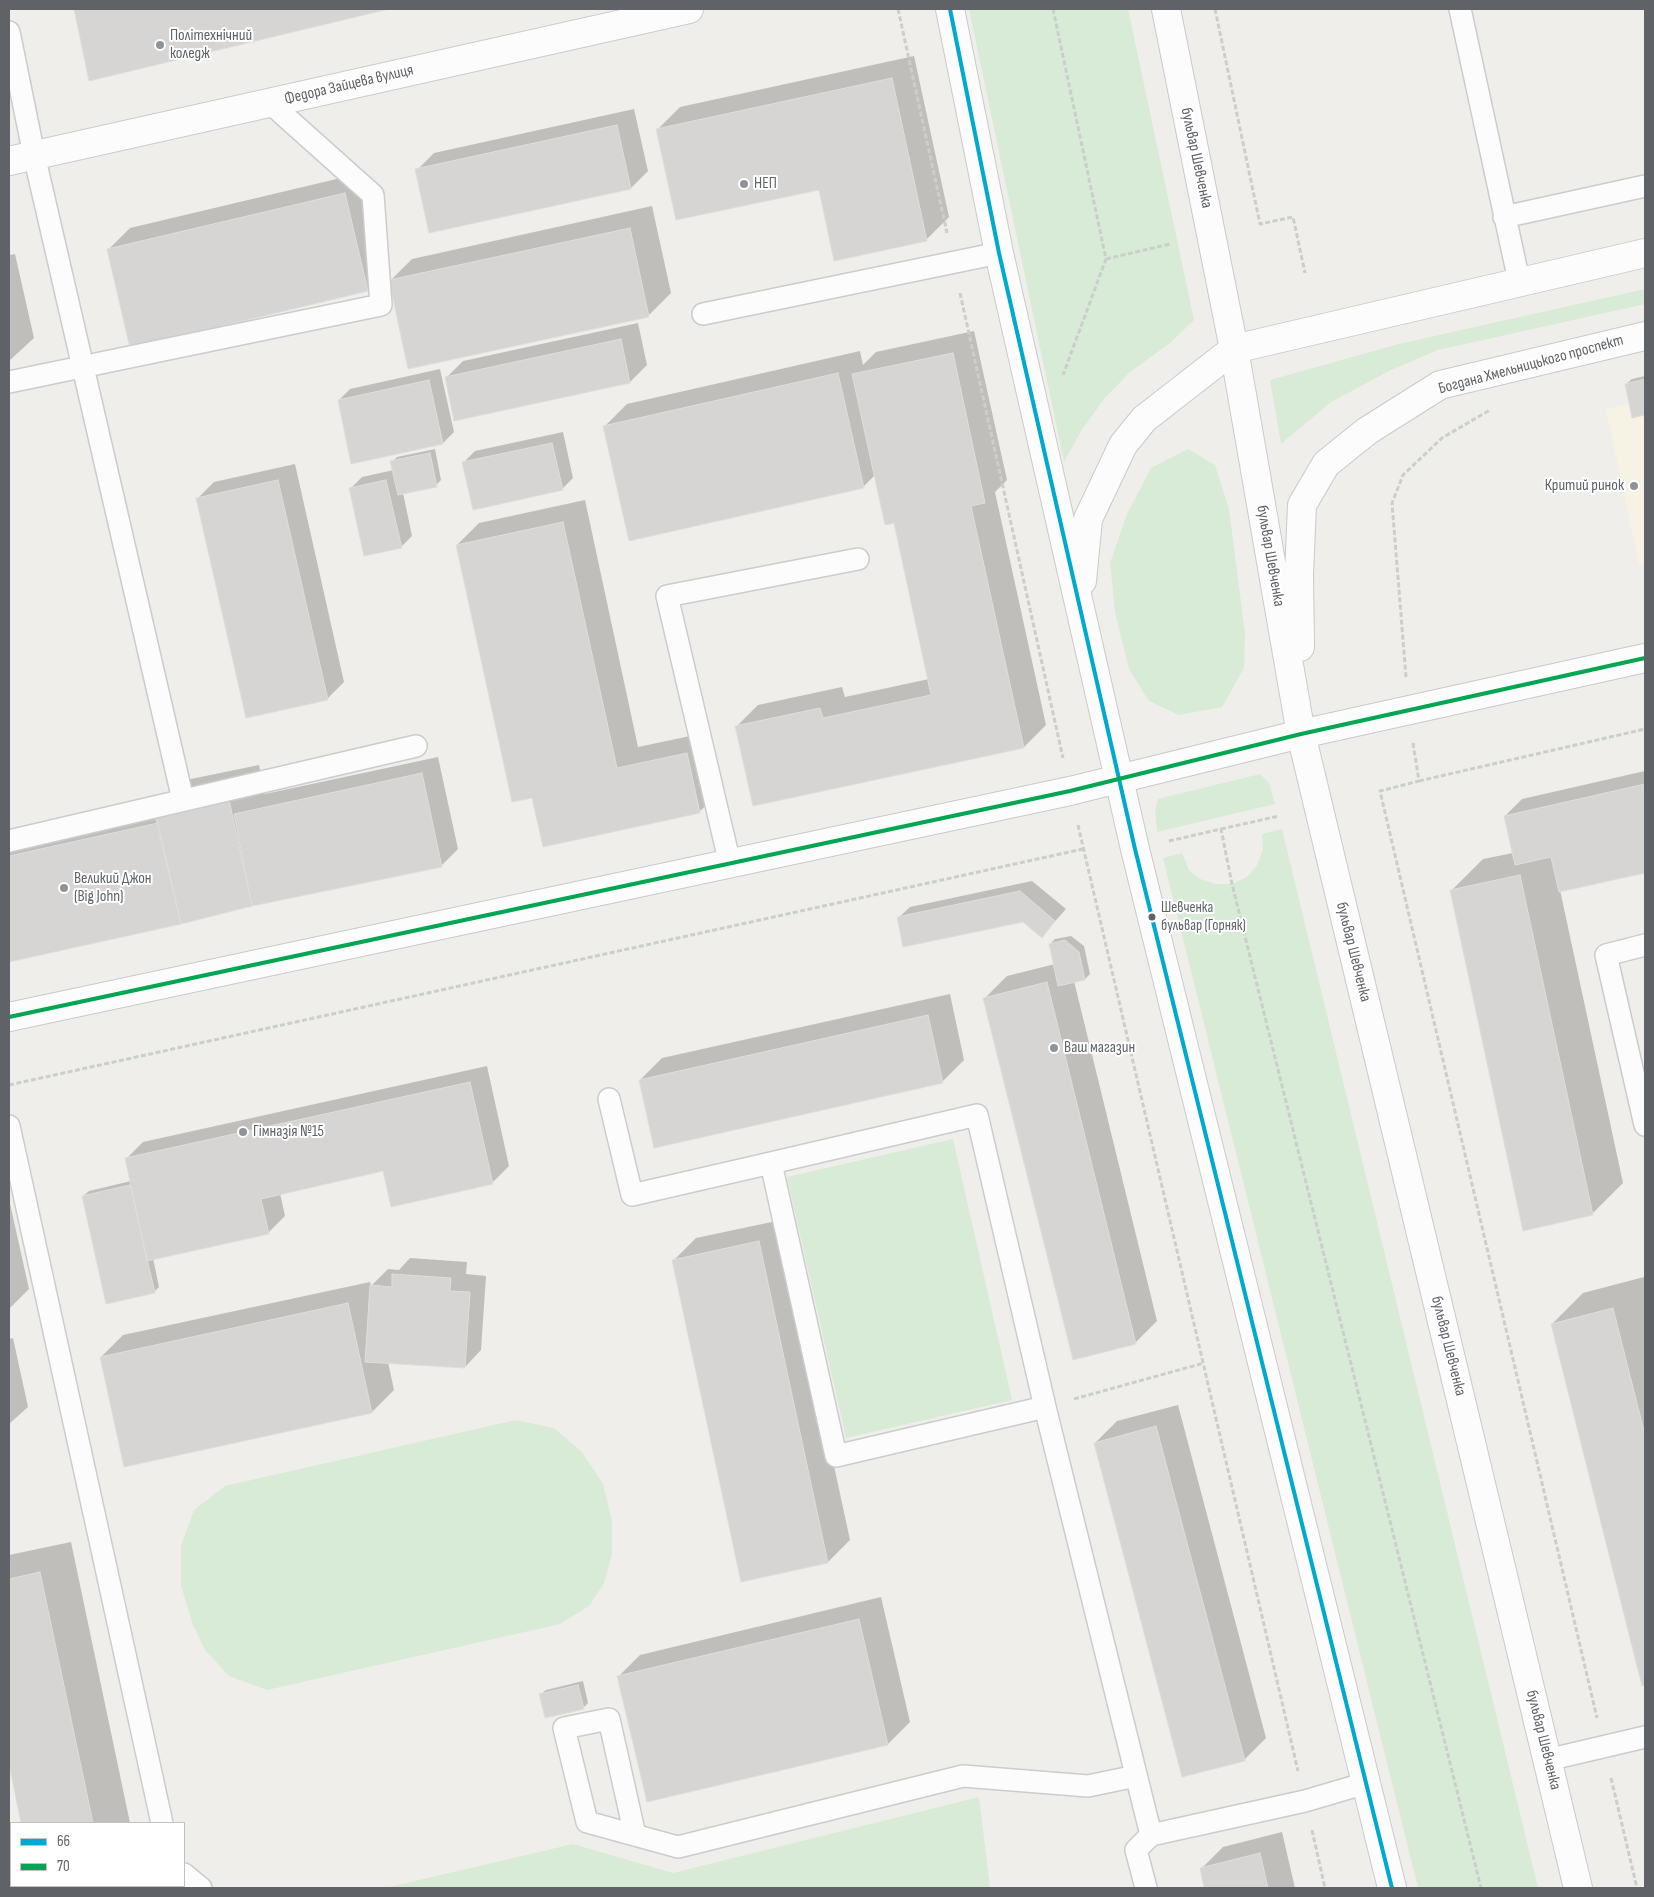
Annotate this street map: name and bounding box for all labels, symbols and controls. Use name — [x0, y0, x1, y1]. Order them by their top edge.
place label: Політехнічний коледж — [170, 26, 252, 64]
marker: Політехнічний коледж — [154, 39, 166, 51]
street label: Федора Зайцева вулиця — [283, 61, 415, 109]
street label: бульвар Шевченка — [1176, 106, 1216, 210]
place label: НЕП — [754, 174, 777, 194]
marker: НЕП — [738, 178, 750, 190]
street label: Богдана Хмельницького проспект — [1436, 331, 1626, 399]
place label: Критий ринок — [1545, 476, 1624, 496]
marker: Критий ринок — [1628, 480, 1640, 492]
street label: бульвар Шевченка — [1252, 504, 1288, 608]
place label: Великий Джон (Big John) — [74, 869, 152, 907]
marker: Великий Джон (Big John) — [58, 882, 70, 894]
place label: Шевченка бульвар (Горняк) — [1161, 899, 1246, 934]
street label: бульвар Шевченка — [1331, 900, 1375, 1004]
marker: Шевченка бульвар (Горняк) — [1147, 912, 1157, 922]
place label: Ваш магазин — [1064, 1038, 1135, 1058]
marker: Ваш магазин — [1048, 1042, 1060, 1054]
place label: Гімназія №15 — [253, 1122, 324, 1142]
marker: Гімназія №15 — [237, 1126, 249, 1138]
street label: бульвар Шевченка — [1426, 1294, 1470, 1398]
street label: бульвар Шевченка — [1521, 1688, 1565, 1792]
legend — [10, 1822, 185, 1887]
text: 66 — [57, 1832, 70, 1851]
text: 70 — [57, 1857, 70, 1876]

